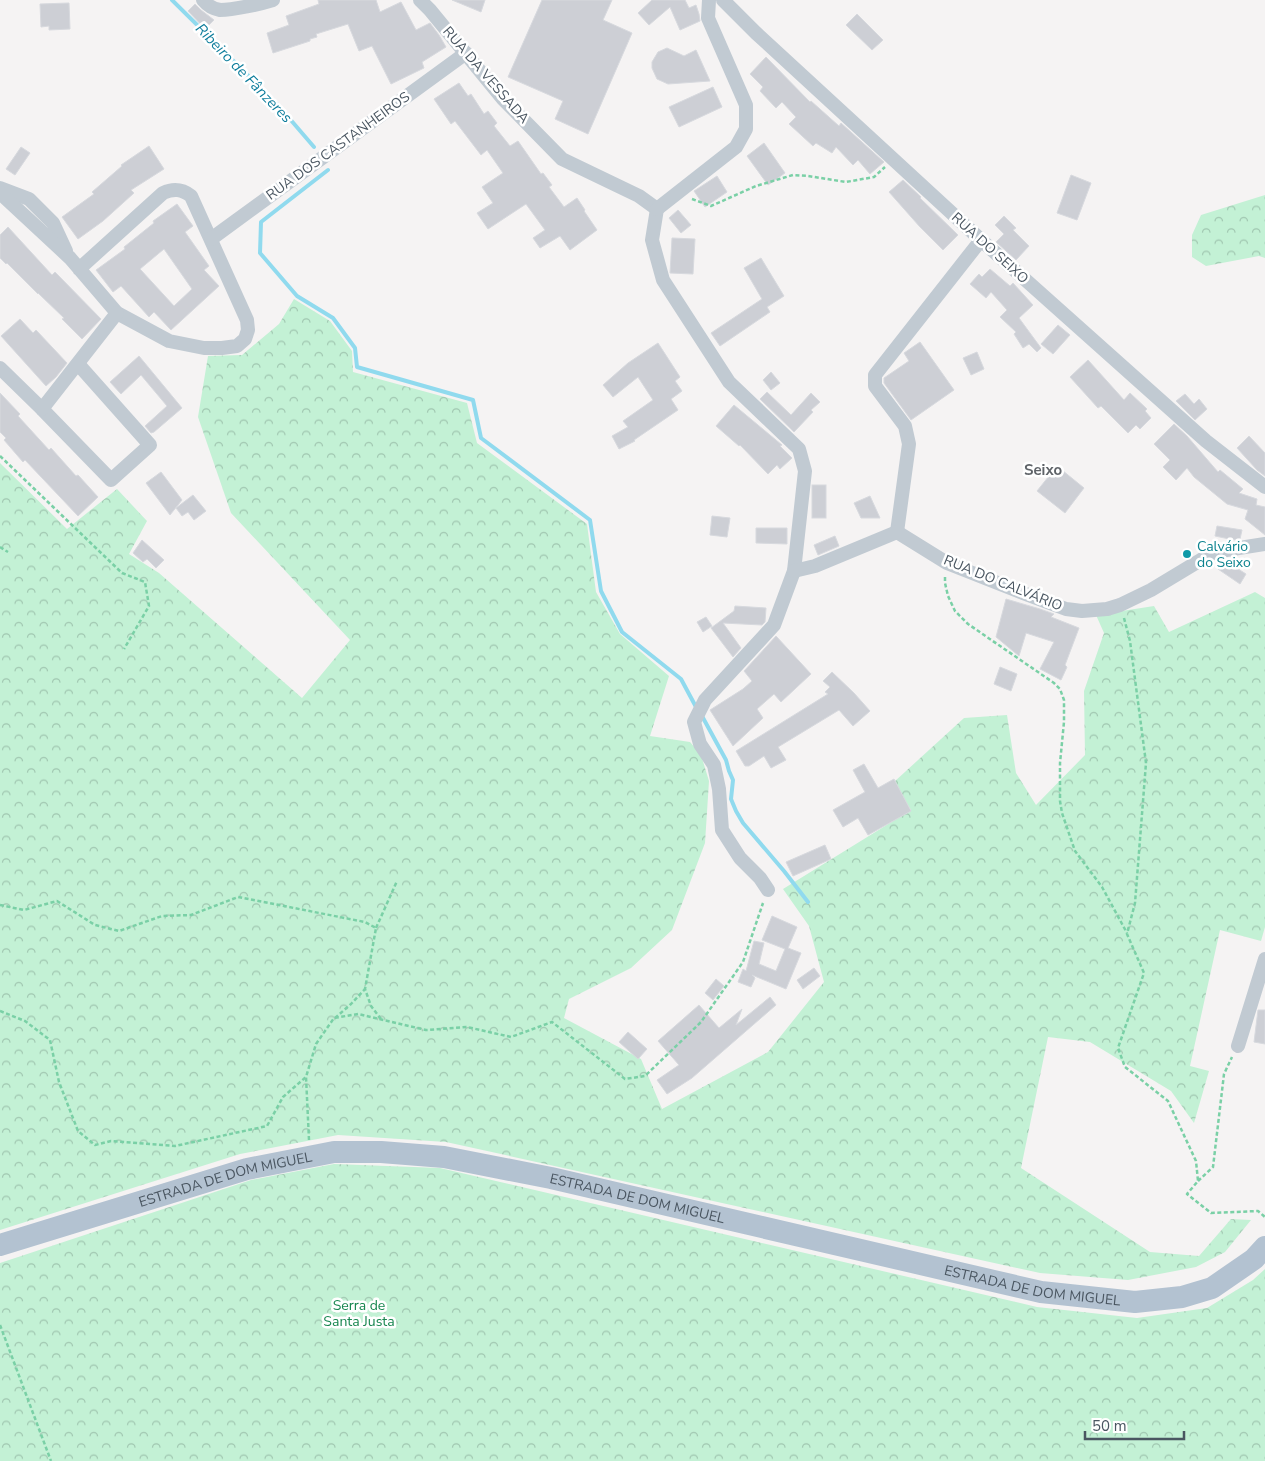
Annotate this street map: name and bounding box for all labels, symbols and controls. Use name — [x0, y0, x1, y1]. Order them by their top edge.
water label: Ribeiro de Fânzeres — [191, 19, 297, 127]
street label: RUA DA VESSADA — [439, 22, 533, 128]
street label: RUA DOS CASTANHEIROS — [262, 87, 414, 205]
street label: RUA DO SEIXO — [947, 208, 1033, 288]
district label: Seixo — [1024, 460, 1062, 480]
place label: Calvário do Seixo — [1197, 537, 1251, 572]
marker: Calvário do Seixo — [1181, 548, 1193, 560]
street label: RUA DO CALVÁRIO — [941, 551, 1065, 615]
street label: ESTRADA DE DOM MIGUEL — [136, 1147, 314, 1211]
street label: ESTRADA DE DOM MIGUEL — [548, 1169, 727, 1228]
street label: ESTRADA DE DOM MIGUEL — [943, 1260, 1122, 1310]
park label: Serra de Santa Justa — [323, 1296, 395, 1331]
scale bar — [1085, 1408, 1184, 1440]
text: 50 m — [1092, 1416, 1127, 1436]

